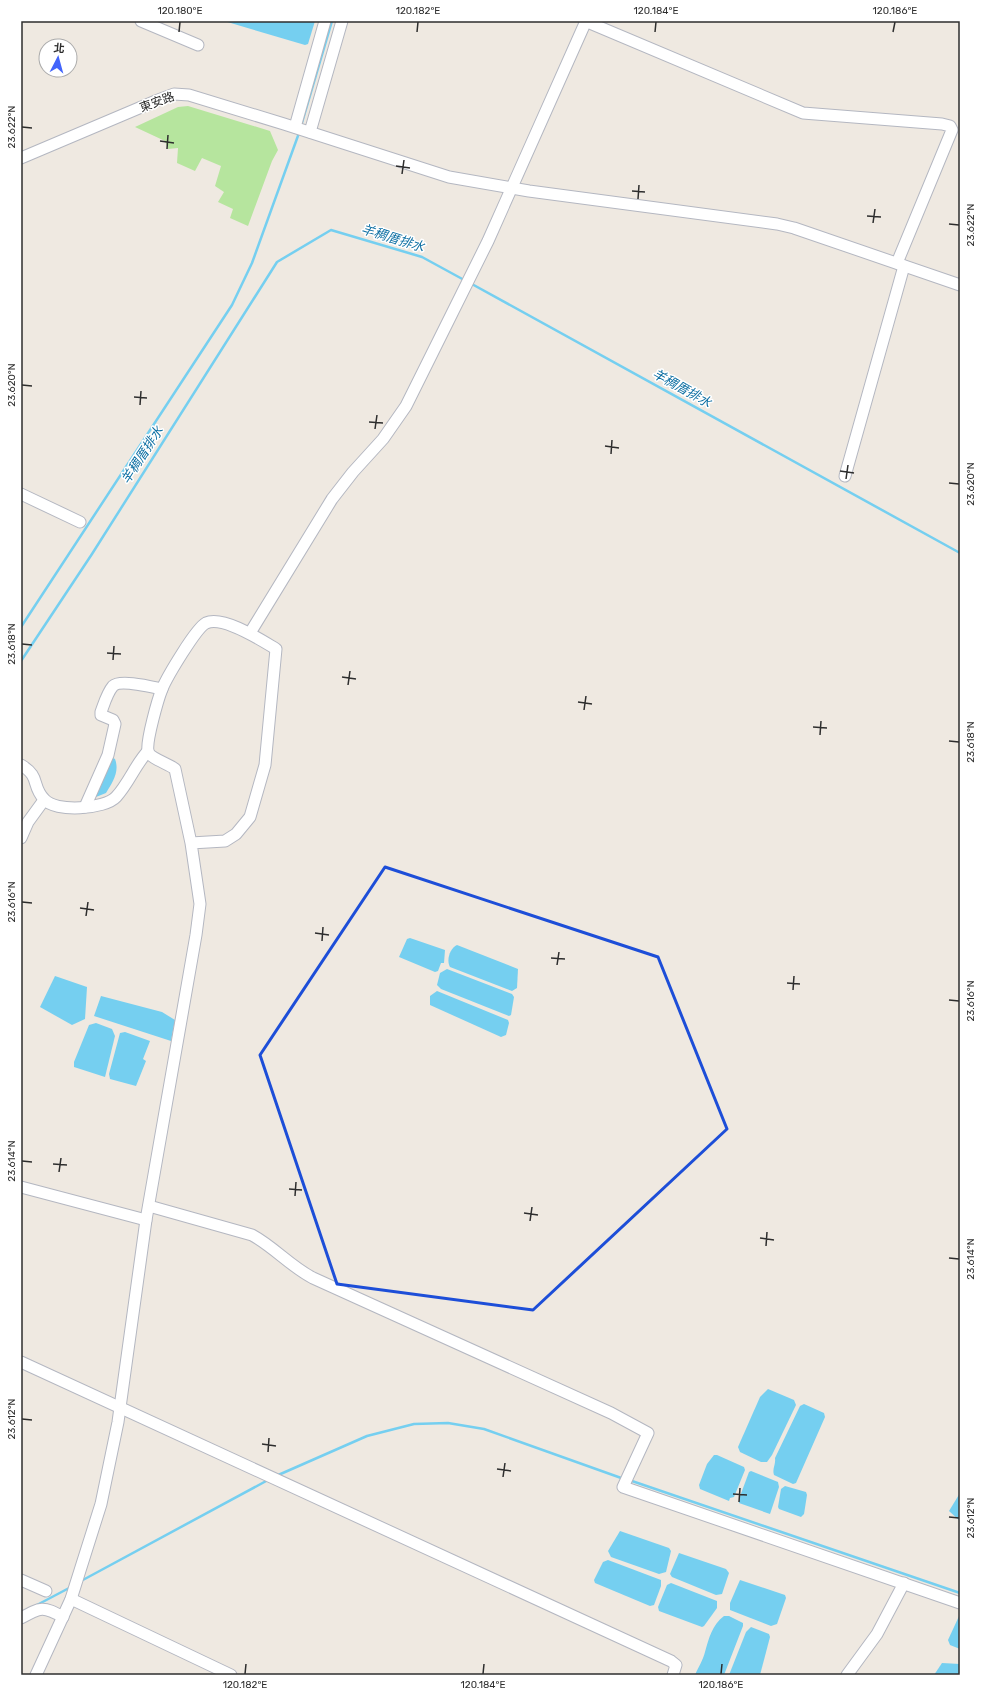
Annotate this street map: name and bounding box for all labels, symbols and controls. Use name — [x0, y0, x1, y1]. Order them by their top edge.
text: 120.180°E — [157, 5, 203, 17]
text: 120.182°E — [396, 5, 440, 17]
text: 120.184°E — [634, 5, 679, 17]
text: 120.186°E — [873, 5, 917, 17]
north arrow — [38, 38, 78, 78]
text: 北 — [53, 42, 65, 56]
street label: 東安路 — [138, 89, 176, 115]
text: 23.622°N — [6, 106, 18, 148]
text: 23.622°N — [965, 204, 977, 246]
water label: 羊稠厝排水 — [360, 221, 427, 255]
text: 23.620°N — [6, 363, 18, 407]
water label: 羊稠厝排水 — [650, 366, 715, 411]
water label: 羊稠厝排水 — [118, 423, 167, 486]
text: 23.620°N — [965, 462, 977, 506]
text: 23.618°N — [6, 623, 18, 665]
text: 23.618°N — [965, 721, 977, 763]
text: 23.616°N — [6, 881, 18, 923]
text: 23.616°N — [965, 980, 977, 1022]
text: 23.614°N — [6, 1140, 18, 1182]
text: 23.614°N — [965, 1238, 977, 1280]
text: 23.612°N — [6, 1398, 18, 1440]
text: 23.612°N — [965, 1497, 977, 1539]
text: 120.182°E — [223, 1679, 267, 1691]
text: 120.184°E — [461, 1679, 506, 1691]
text: 120.186°E — [699, 1679, 743, 1691]

